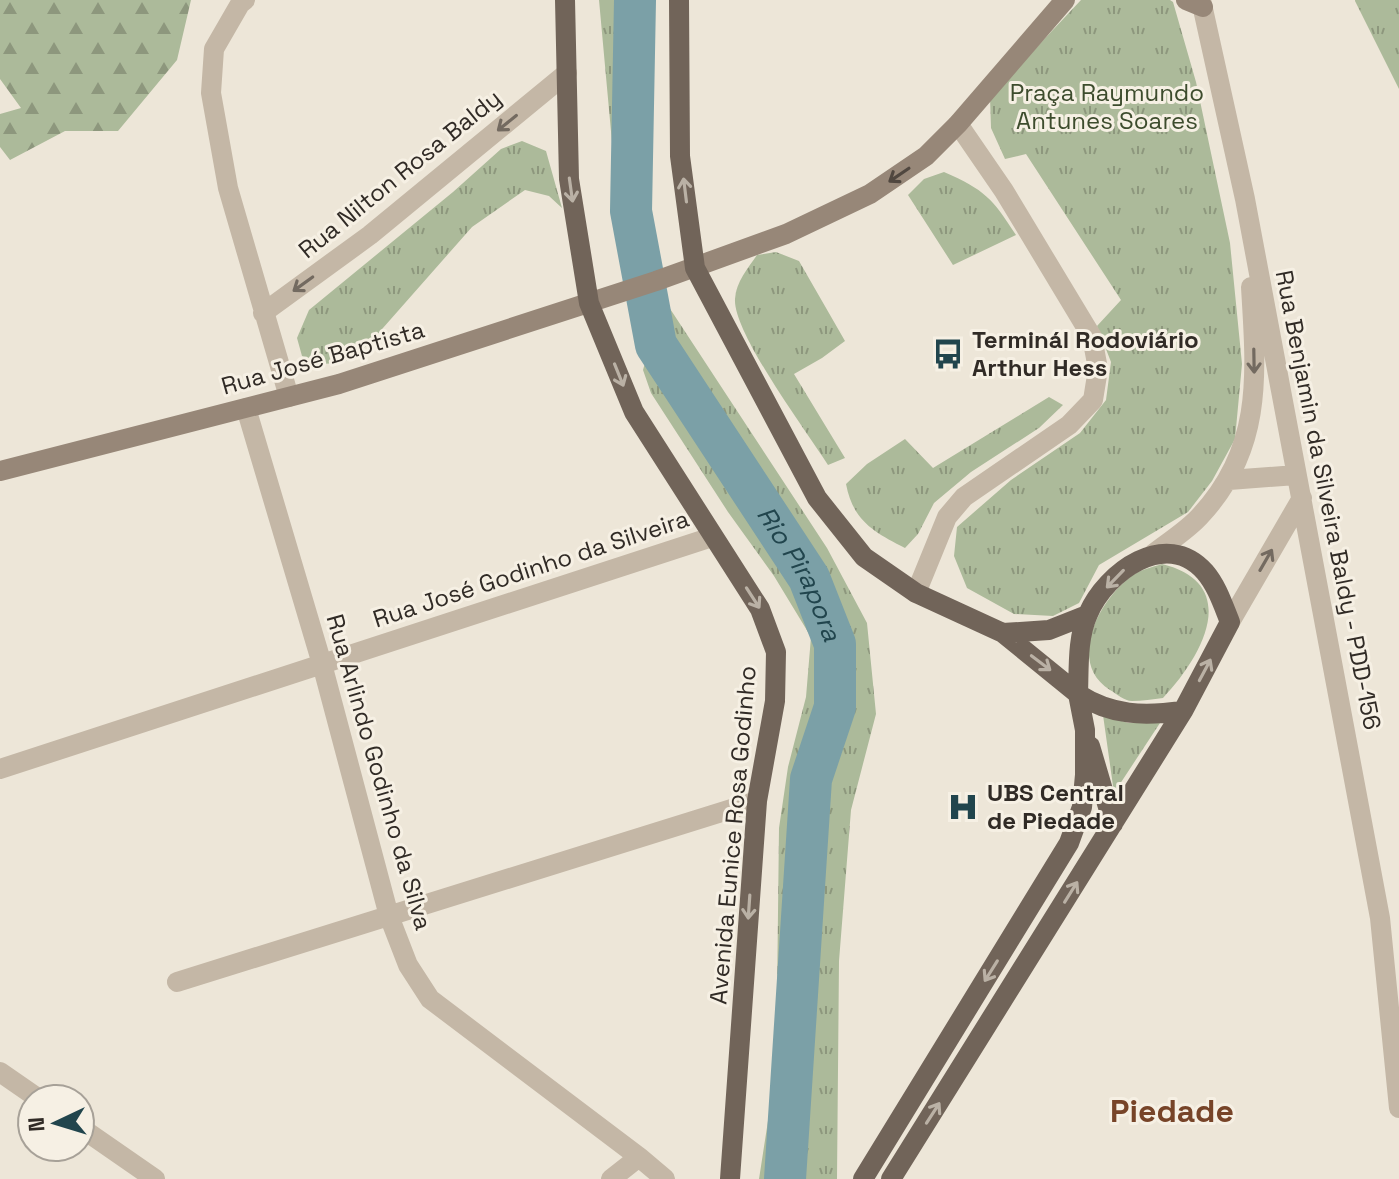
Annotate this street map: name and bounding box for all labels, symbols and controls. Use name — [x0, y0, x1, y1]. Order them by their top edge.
park label: Praça Raymundo Antunes Soares — [1010, 77, 1204, 136]
street label: Rua Nilton Rosa Baldy — [292, 82, 507, 265]
one-way arrow — [497, 114, 517, 132]
one-way arrow — [888, 167, 911, 183]
one-way arrow — [564, 177, 579, 202]
one-way arrow — [677, 178, 692, 204]
street label: Rua Benjamin da Silveira Baldy - PDD-156 — [1269, 267, 1388, 733]
one-way arrow — [293, 276, 314, 293]
street label: Rua José Baptista — [218, 314, 428, 401]
place label: Terminál Rodoviário Arthur Hess — [972, 324, 1199, 383]
bus stop icon: Terminál Rodoviário Arthur Hess — [931, 337, 965, 371]
one-way arrow — [1246, 347, 1262, 374]
one-way arrow — [613, 362, 628, 387]
water label: Rio Pirapora — [749, 500, 850, 647]
street label: Rua José Godinho da Silveira — [369, 503, 693, 634]
one-way arrow — [1258, 549, 1274, 572]
one-way arrow — [1106, 569, 1125, 588]
one-way arrow — [745, 586, 761, 609]
street label: Rua Arlindo Godinho da Silva — [319, 610, 440, 934]
one-way arrow — [1029, 655, 1051, 672]
one-way arrow — [1197, 658, 1213, 682]
street label: Avenida Eunice Rosa Godinho — [702, 664, 763, 1005]
place label: UBS Central de Piedade — [987, 777, 1124, 836]
hospital icon: UBS Central de Piedade — [946, 790, 980, 824]
one-way arrow — [1062, 882, 1079, 904]
one-way arrow — [741, 893, 756, 920]
one-way arrow — [982, 959, 998, 982]
north arrow — [16, 1083, 96, 1163]
district label: Piedade — [1110, 1091, 1234, 1131]
one-way arrow — [925, 1103, 942, 1125]
text: N — [22, 1116, 51, 1133]

